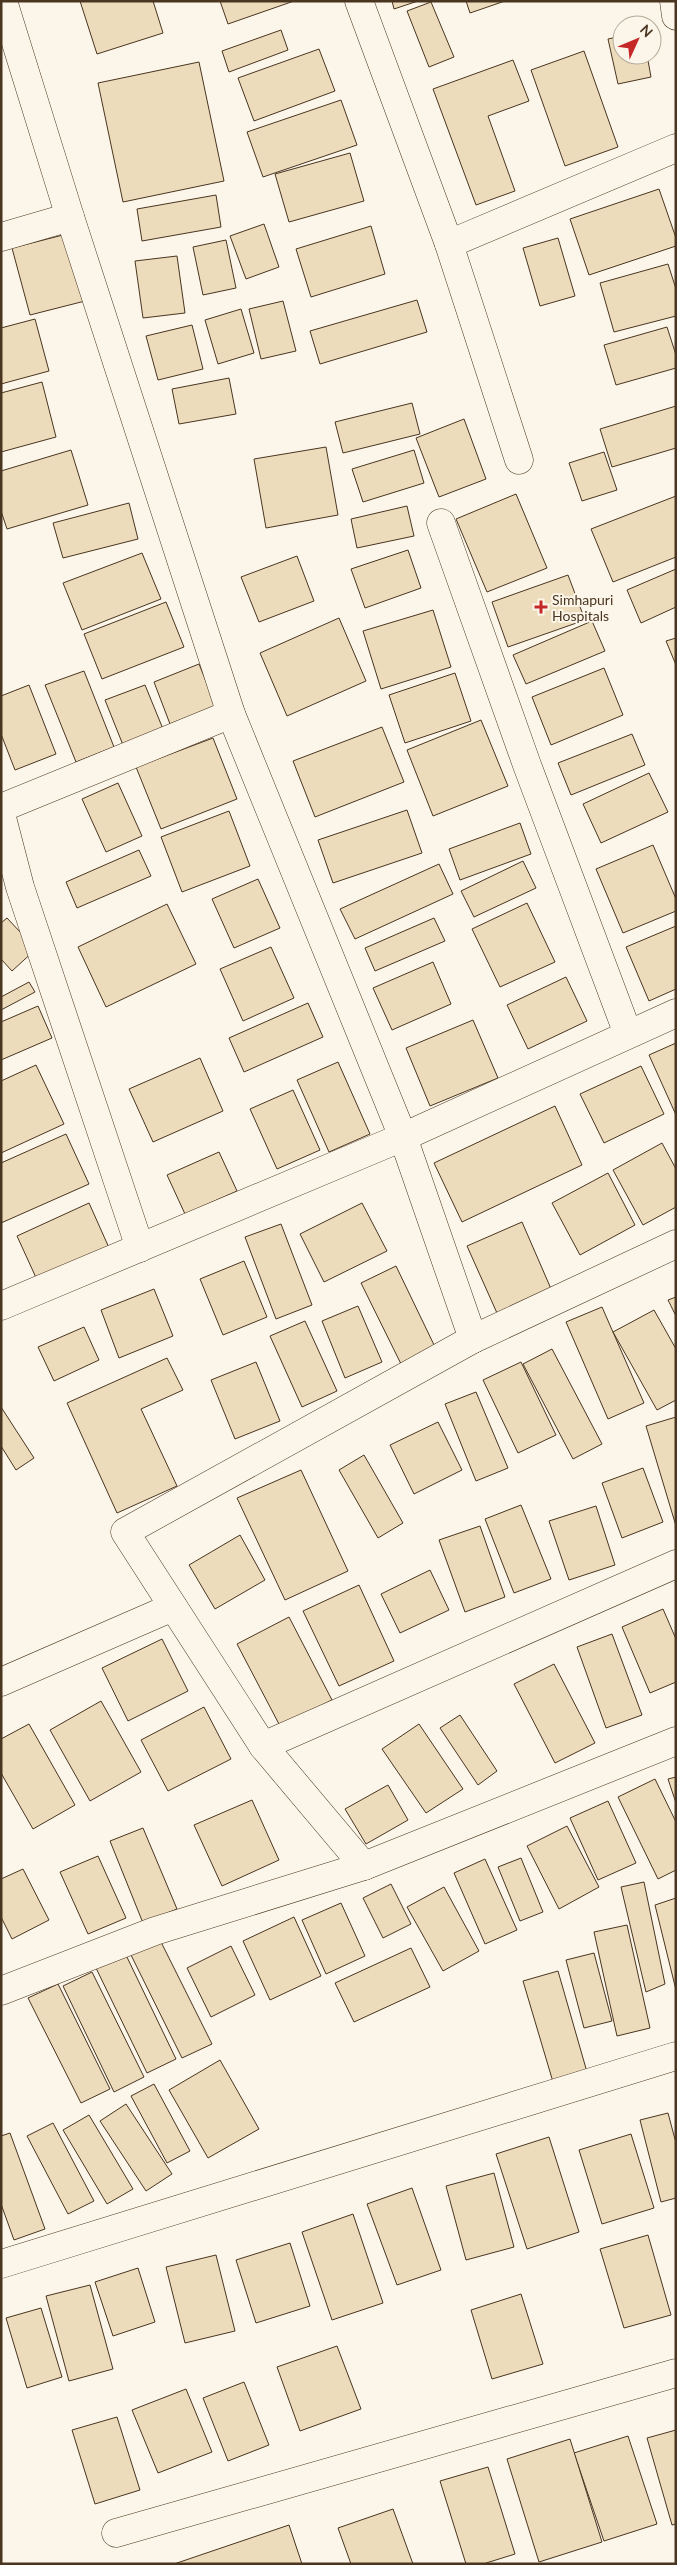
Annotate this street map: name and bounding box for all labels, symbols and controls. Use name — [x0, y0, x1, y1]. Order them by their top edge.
north arrow — [612, 15, 662, 65]
text: N — [637, 21, 657, 40]
place label: Simhapuri Hospitals — [552, 591, 613, 624]
marker: Simhapuri Hospitals — [534, 600, 548, 614]

